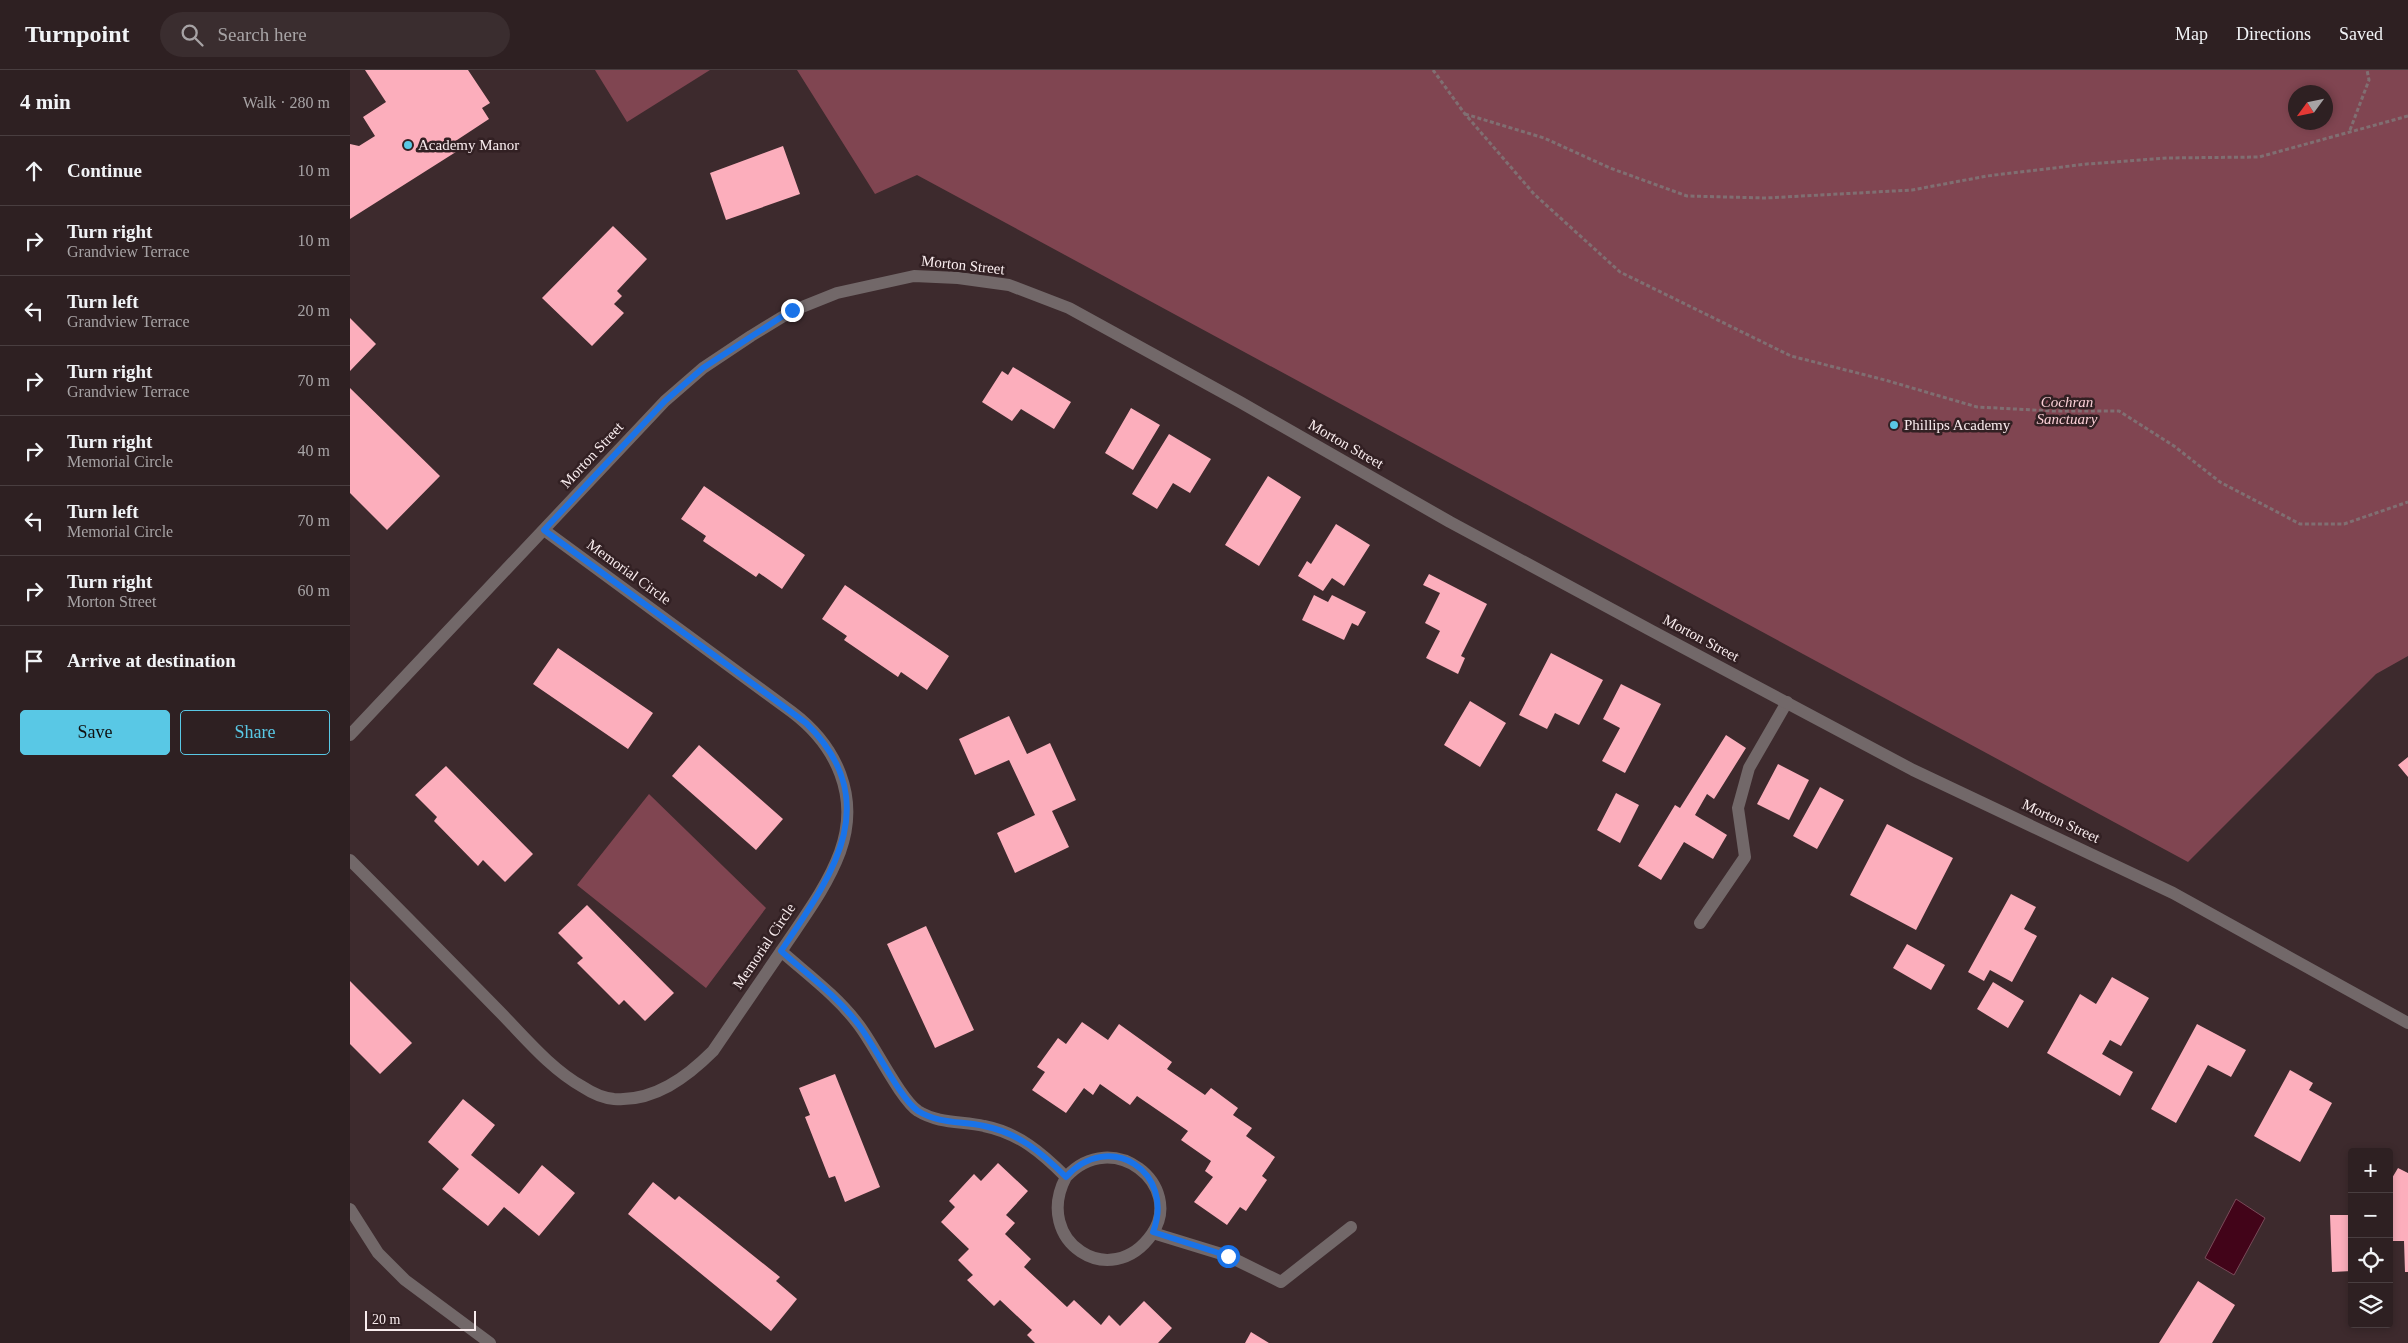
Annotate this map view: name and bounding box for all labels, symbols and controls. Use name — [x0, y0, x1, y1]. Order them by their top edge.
search box — [160, 12, 510, 57]
text: Turnpoint — [25, 21, 130, 47]
icon: search — [178, 21, 206, 49]
text: Search here — [218, 24, 307, 45]
text: Map — [2175, 24, 2208, 44]
text: Directions — [2236, 24, 2311, 44]
text: Saved — [2339, 24, 2383, 44]
north arrow — [2288, 85, 2333, 130]
text: 4 min — [20, 90, 71, 114]
text: Walk · 280 m — [243, 94, 330, 111]
place label: Academy Manor — [418, 137, 519, 153]
marker: Academy Manor — [402, 139, 414, 151]
icon: ahead — [20, 157, 48, 185]
text: Continue — [67, 160, 142, 181]
text: 10 m — [298, 162, 330, 179]
text: Turn right — [67, 221, 152, 242]
icon: right — [20, 227, 48, 255]
text: 10 m — [298, 232, 330, 249]
text: Grandview Terrace — [67, 243, 190, 260]
street label: Morton Street — [921, 253, 1006, 277]
text: Turn left — [67, 291, 139, 312]
icon: left — [20, 297, 48, 325]
route end — [781, 299, 804, 322]
text: 20 m — [298, 302, 330, 319]
text: Grandview Terrace — [67, 313, 190, 330]
text: Turn right — [67, 361, 152, 382]
icon: right — [20, 367, 48, 395]
text: 70 m — [298, 372, 330, 389]
text: Grandview Terrace — [67, 383, 190, 400]
park label: Cochran Sanctuary — [2037, 394, 2098, 427]
street label: Morton Street — [1306, 416, 1387, 472]
place label: Phillips Academy — [1904, 417, 2011, 433]
street label: Morton Street — [558, 418, 627, 491]
marker: Phillips Academy — [1888, 419, 1900, 431]
text: Turn right — [67, 431, 152, 452]
icon: right — [20, 437, 48, 465]
text: 40 m — [298, 442, 330, 459]
text: Memorial Circle — [67, 453, 173, 470]
text: Turn left — [67, 501, 139, 522]
icon: left — [20, 507, 48, 535]
text: 70 m — [298, 512, 330, 529]
text: Memorial Circle — [67, 523, 173, 540]
street label: Memorial Circle — [584, 536, 674, 608]
text: Turn right — [67, 571, 152, 592]
icon: right — [20, 577, 48, 605]
text: 60 m — [298, 582, 330, 599]
text: Morton Street — [67, 593, 156, 610]
street label: Morton Street — [1660, 611, 1742, 665]
icon: arrive — [20, 647, 48, 675]
text: Arrive at destination — [67, 650, 236, 671]
button: Save — [20, 710, 170, 755]
button: Share — [180, 710, 330, 755]
street label: Morton Street — [2020, 796, 2103, 846]
street label: Memorial Circle — [730, 900, 799, 992]
map controls — [2348, 1148, 2393, 1328]
button: + — [2348, 1148, 2393, 1193]
button: − — [2348, 1193, 2393, 1238]
button: locate — [2348, 1238, 2393, 1283]
route start — [1217, 1245, 1240, 1268]
button: layers — [2348, 1283, 2393, 1328]
scale bar — [365, 1308, 476, 1331]
text: 20 m — [372, 1312, 400, 1327]

